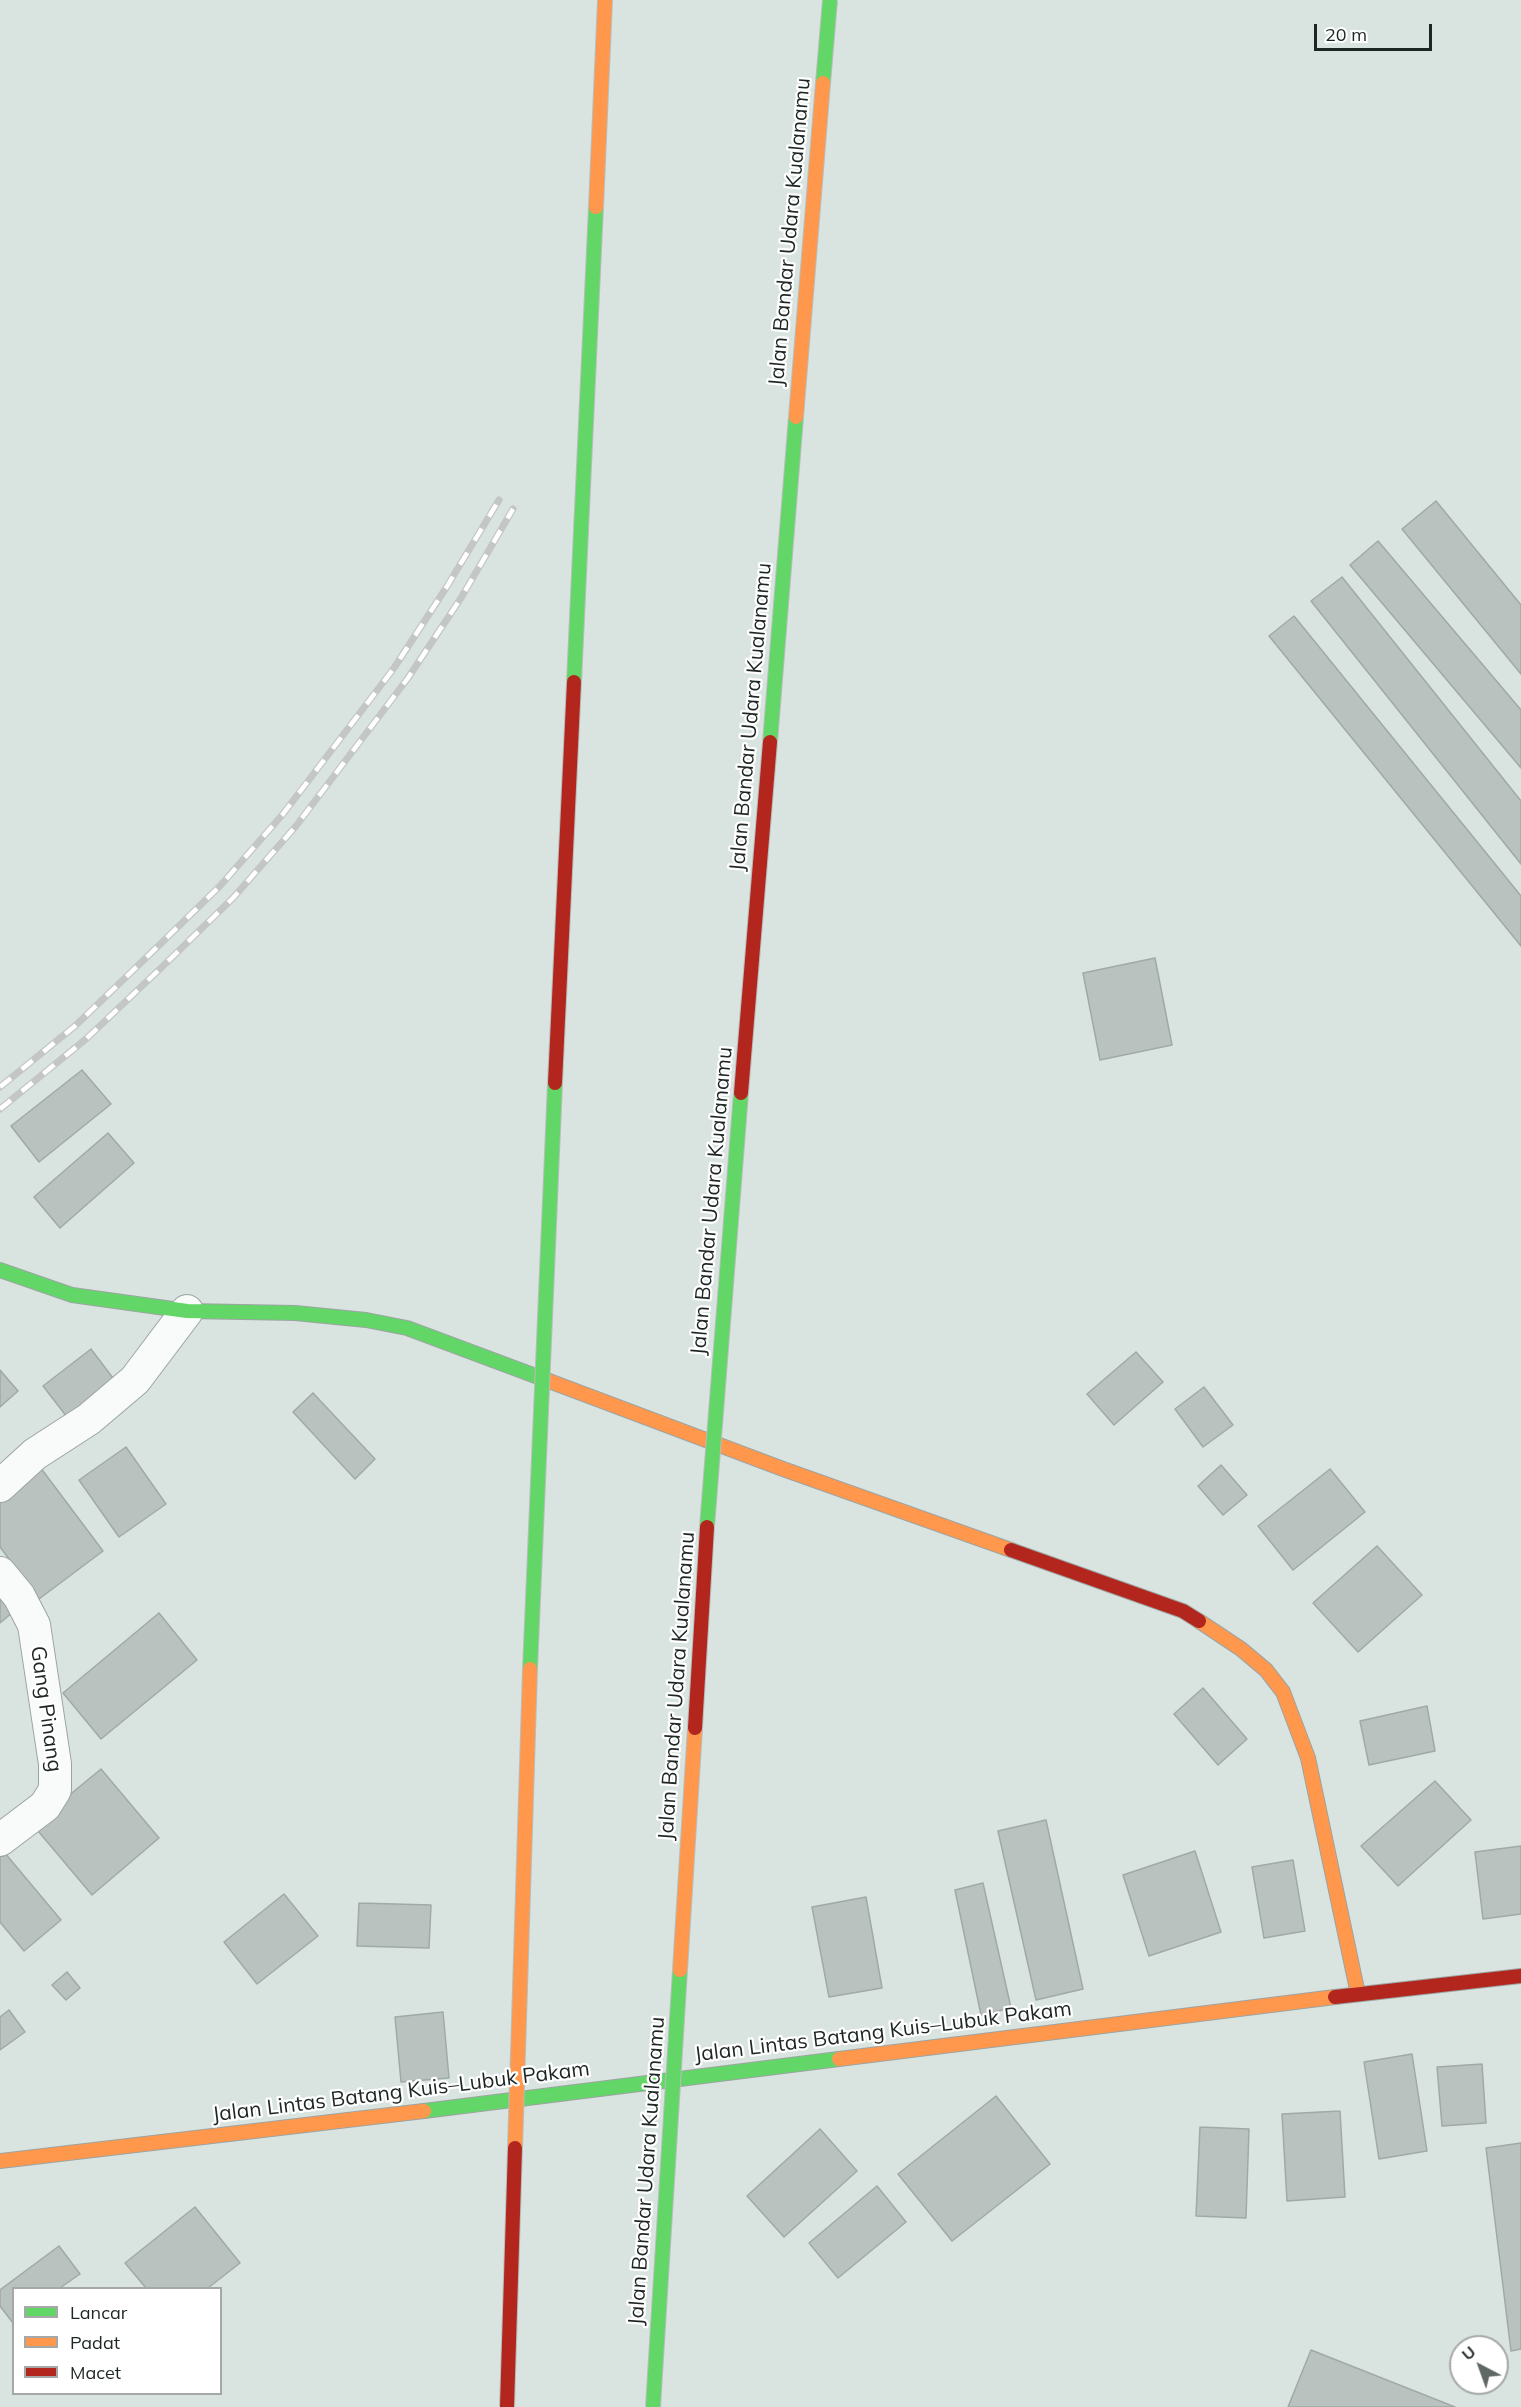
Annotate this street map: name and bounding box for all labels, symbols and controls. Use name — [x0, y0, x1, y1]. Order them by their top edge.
scale bar — [1317, 12, 1436, 50]
text: 20 m — [1325, 23, 1367, 46]
street label: Jalan Bandar Udara Kualanamu — [764, 77, 816, 387]
street label: Jalan Bandar Udara Kualanamu — [725, 562, 777, 872]
street label: Jalan Bandar Udara Kualanamu — [686, 1046, 738, 1356]
street label: Jalan Bandar Udara Kualanamu — [654, 1531, 700, 1841]
street label: Gang Pinang — [25, 1644, 67, 1774]
street label: Jalan Lintas Batang Kuis–Lubuk Pakam — [693, 1996, 1073, 2068]
street label: Jalan Bandar Udara Kualanamu — [624, 2016, 670, 2326]
street label: Jalan Lintas Batang Kuis–Lubuk Pakam — [211, 2056, 591, 2128]
legend — [12, 2287, 222, 2395]
text: Lancar — [70, 2301, 127, 2324]
text: Padat — [70, 2331, 120, 2354]
north arrow — [1449, 2335, 1509, 2395]
text: U — [1457, 2341, 1480, 2364]
text: Macet — [70, 2361, 121, 2384]

